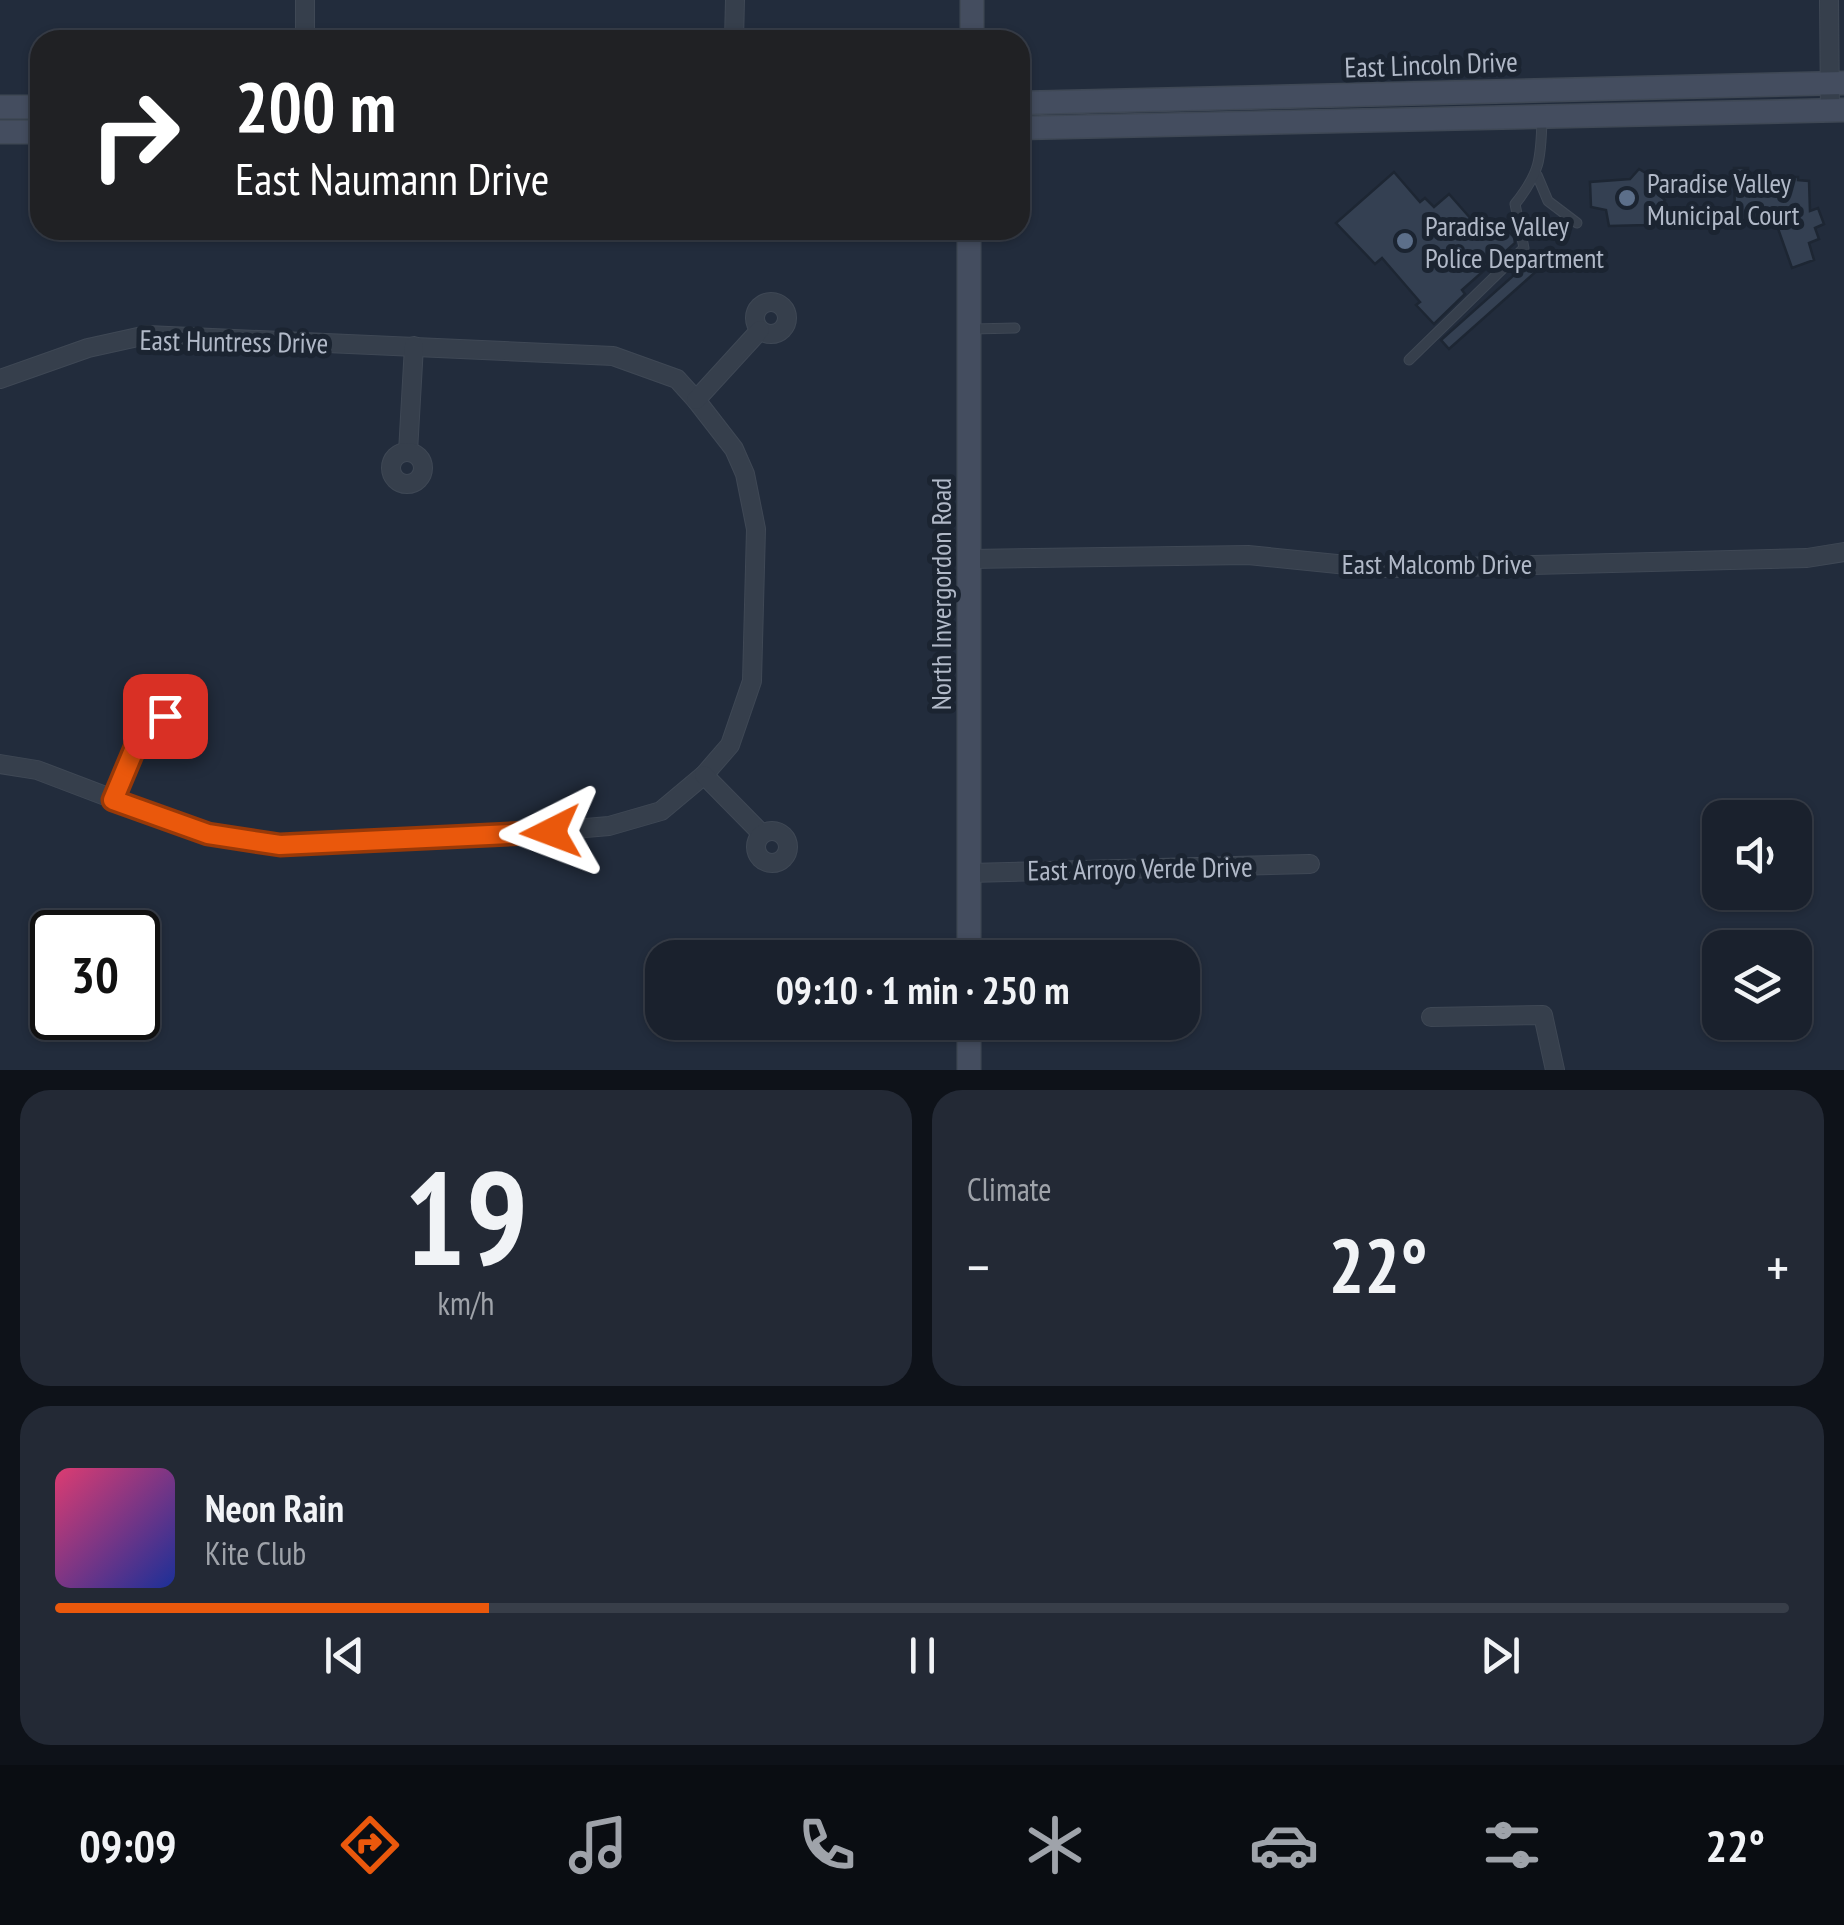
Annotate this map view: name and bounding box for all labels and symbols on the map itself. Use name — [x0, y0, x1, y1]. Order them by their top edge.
street label: East Lincoln Drive — [1344, 42, 1518, 86]
place label: Paradise Valley Municipal Court — [1647, 164, 1800, 233]
marker: Paradise Valley Municipal Court — [1616, 187, 1638, 209]
place label: Paradise Valley Police Department — [1425, 207, 1604, 276]
marker: Paradise Valley Police Department — [1394, 230, 1416, 252]
street label: East Huntress Drive — [139, 321, 329, 361]
street label: North Invergordon Road — [922, 478, 959, 710]
street label: East Malcomb Drive — [1342, 545, 1532, 582]
pin — [123, 674, 208, 759]
position arrow — [499, 780, 603, 884]
street label: East Arroyo Verde Drive — [1027, 848, 1253, 888]
speed limit sign: 30 — [30, 910, 160, 1040]

